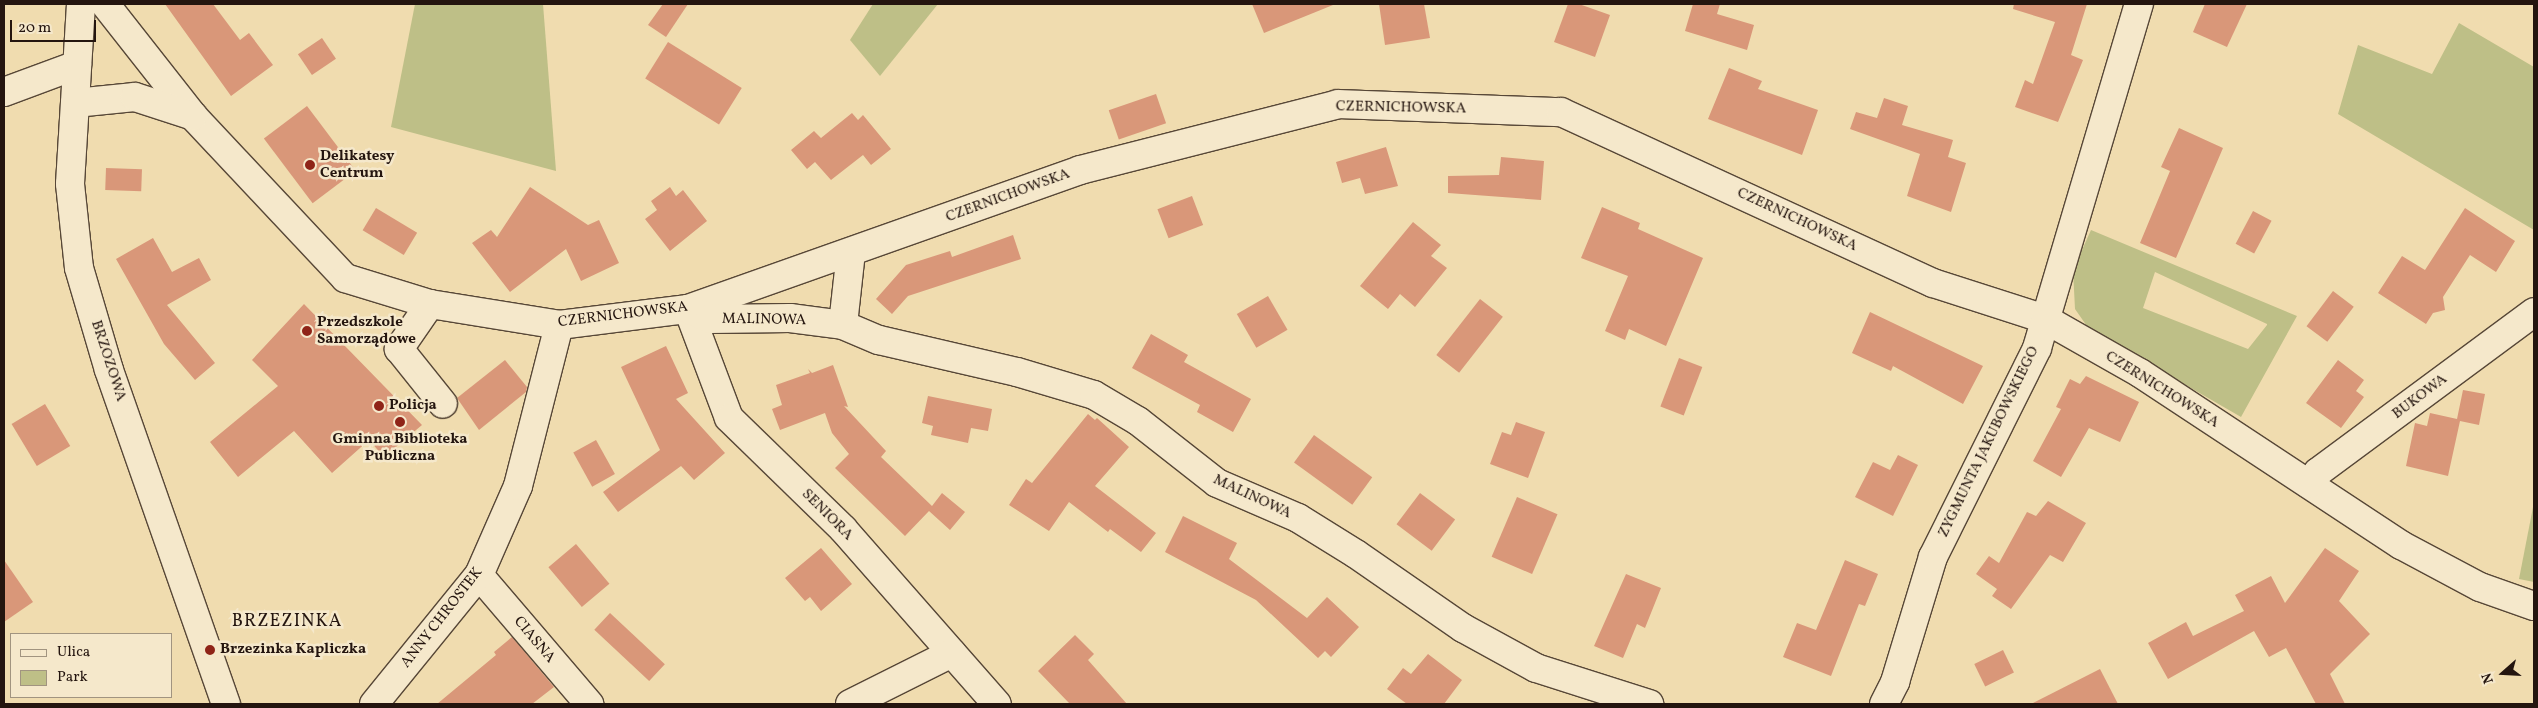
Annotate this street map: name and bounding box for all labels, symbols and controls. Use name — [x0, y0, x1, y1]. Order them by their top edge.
scale bar — [12, 10, 99, 42]
text: 20 m — [18, 18, 51, 39]
street label: CZERNICHOWSKA — [1336, 98, 1466, 118]
place label: Delikatesy Centrum — [320, 147, 394, 182]
marker: Delikatesy Centrum — [304, 159, 316, 171]
street label: CZERNICHOWSKA — [944, 165, 1072, 227]
street label: CZERNICHOWSKA — [1734, 184, 1860, 256]
street label: CZERNICHOWSKA — [557, 298, 689, 332]
street label: MALINOWA — [722, 310, 806, 330]
place label: Przedszkole Samorządowe — [317, 313, 416, 348]
street label: BRZOZOWA — [86, 318, 130, 404]
marker: Przedszkole Samorządowe — [301, 325, 313, 337]
street label: ZYGMUNTA JAKUBOWSKIEGO — [1935, 344, 2043, 540]
street label: CZERNICHOWSKA — [2102, 348, 2222, 432]
street label: BUKOWA — [2389, 371, 2451, 423]
place label: Policja — [389, 397, 437, 415]
marker: Policja — [373, 400, 385, 412]
marker: Gminna Biblioteka Publiczna — [394, 416, 406, 428]
place label: Gminna Biblioteka Publiczna — [333, 430, 467, 465]
street label: MALINOWA — [1210, 471, 1294, 523]
street label: SENIORA — [797, 485, 857, 545]
street label: ANNY CHROSTEK — [397, 564, 487, 672]
district label: BRZEZINKA — [231, 611, 343, 633]
street label: CIASNA — [509, 613, 559, 667]
legend — [10, 633, 172, 698]
place label: Brzezinka Kapliczka — [220, 641, 366, 659]
text: Ulica — [57, 642, 90, 663]
marker: Brzezinka Kapliczka — [204, 644, 216, 656]
north arrow — [2478, 648, 2528, 698]
text: Park — [57, 667, 88, 688]
text: N — [2478, 670, 2499, 686]

